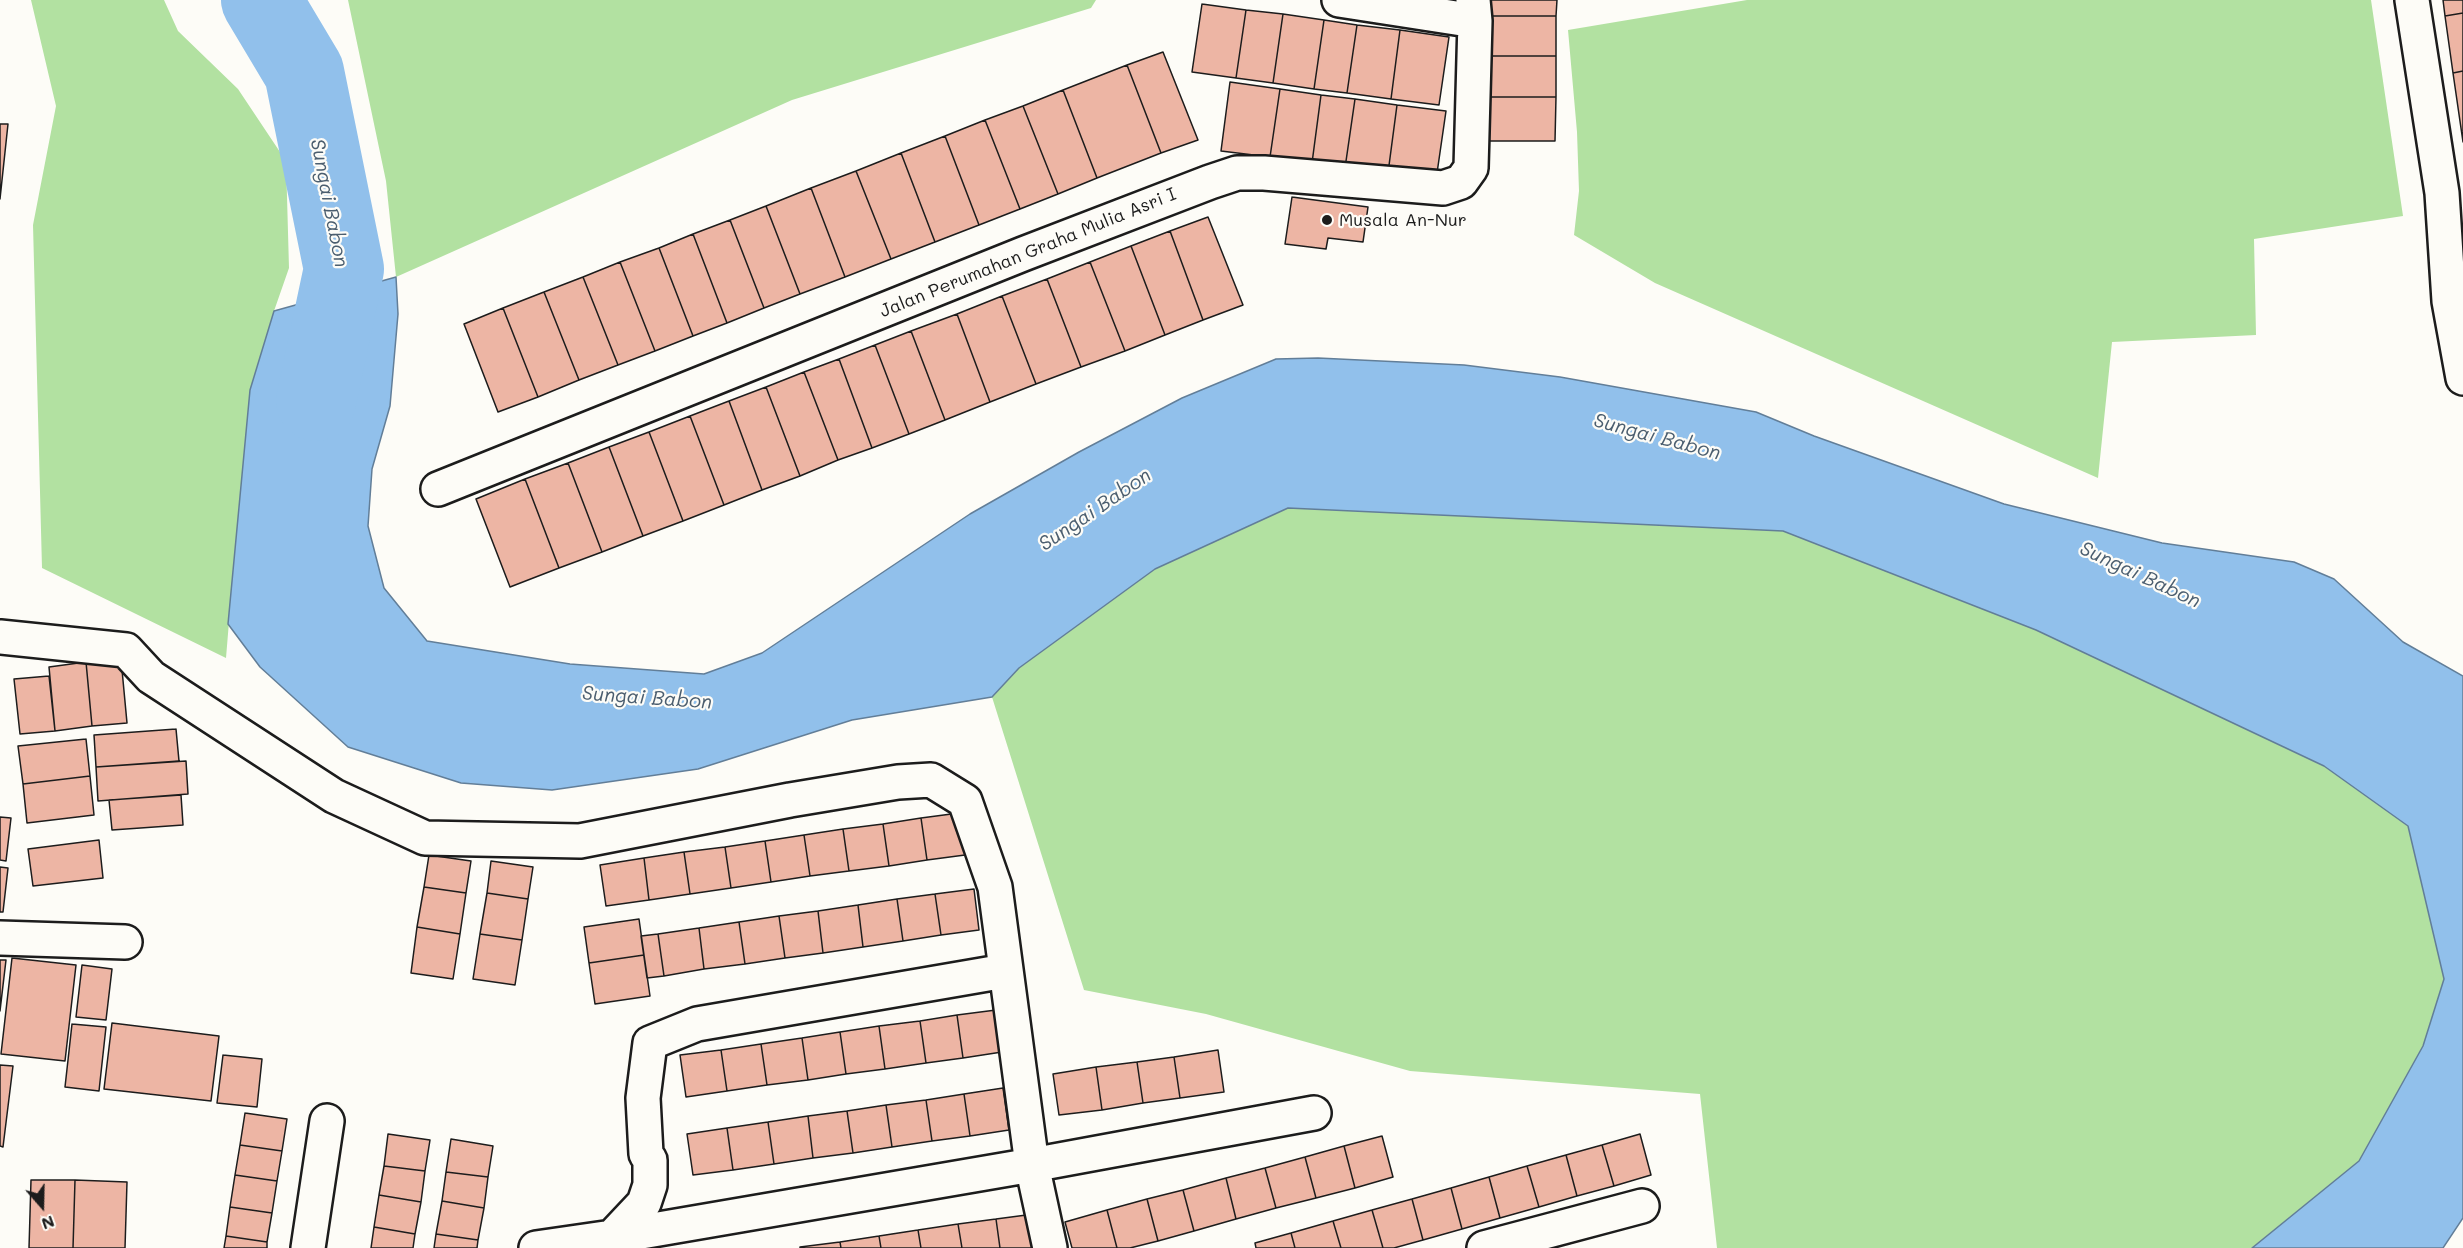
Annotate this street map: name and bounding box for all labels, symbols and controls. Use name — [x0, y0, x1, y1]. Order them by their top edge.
water label: Sungai Babon — [305, 137, 353, 269]
street label: Jalan Perumahan Graha Mulia Asri I — [877, 184, 1179, 322]
place label: Musala An-Nur — [1339, 209, 1467, 231]
marker: Musala An-Nur — [1320, 213, 1334, 227]
water label: Sungai Babon — [1591, 409, 1723, 465]
water label: Sungai Babon — [1034, 464, 1156, 556]
water label: Sungai Babon — [2076, 537, 2204, 613]
water label: Sungai Babon — [581, 681, 713, 715]
north arrow — [12, 1176, 72, 1236]
text: N — [39, 1211, 58, 1235]

